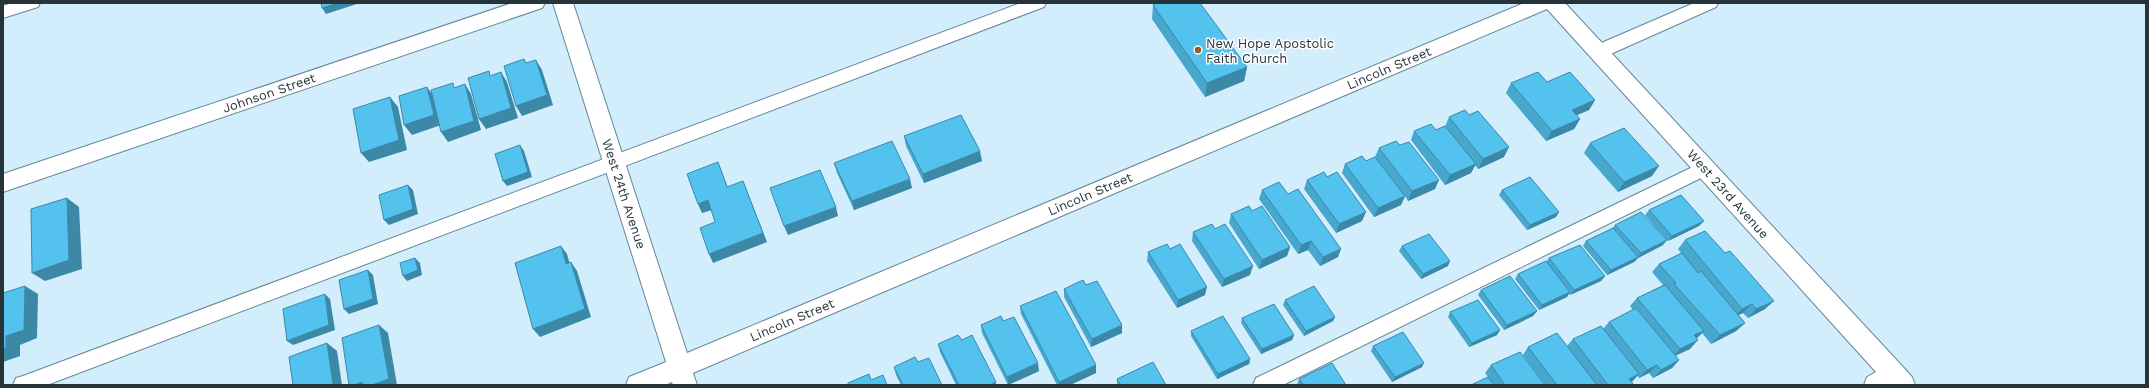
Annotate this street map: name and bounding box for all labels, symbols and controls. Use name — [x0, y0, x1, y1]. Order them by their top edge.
place label: New Hope Apostolic Faith Church — [1206, 36, 1334, 66]
street label: Lincoln Street — [1345, 43, 1434, 92]
marker: New Hope Apostolic Faith Church — [1193, 45, 1203, 55]
street label: Johnson Street — [221, 70, 318, 116]
street label: West 24th Avenue — [599, 137, 649, 251]
street label: West 23rd Avenue — [1684, 146, 1772, 242]
street label: Lincoln Street — [1046, 169, 1135, 218]
street label: Lincoln Street — [748, 295, 837, 344]

